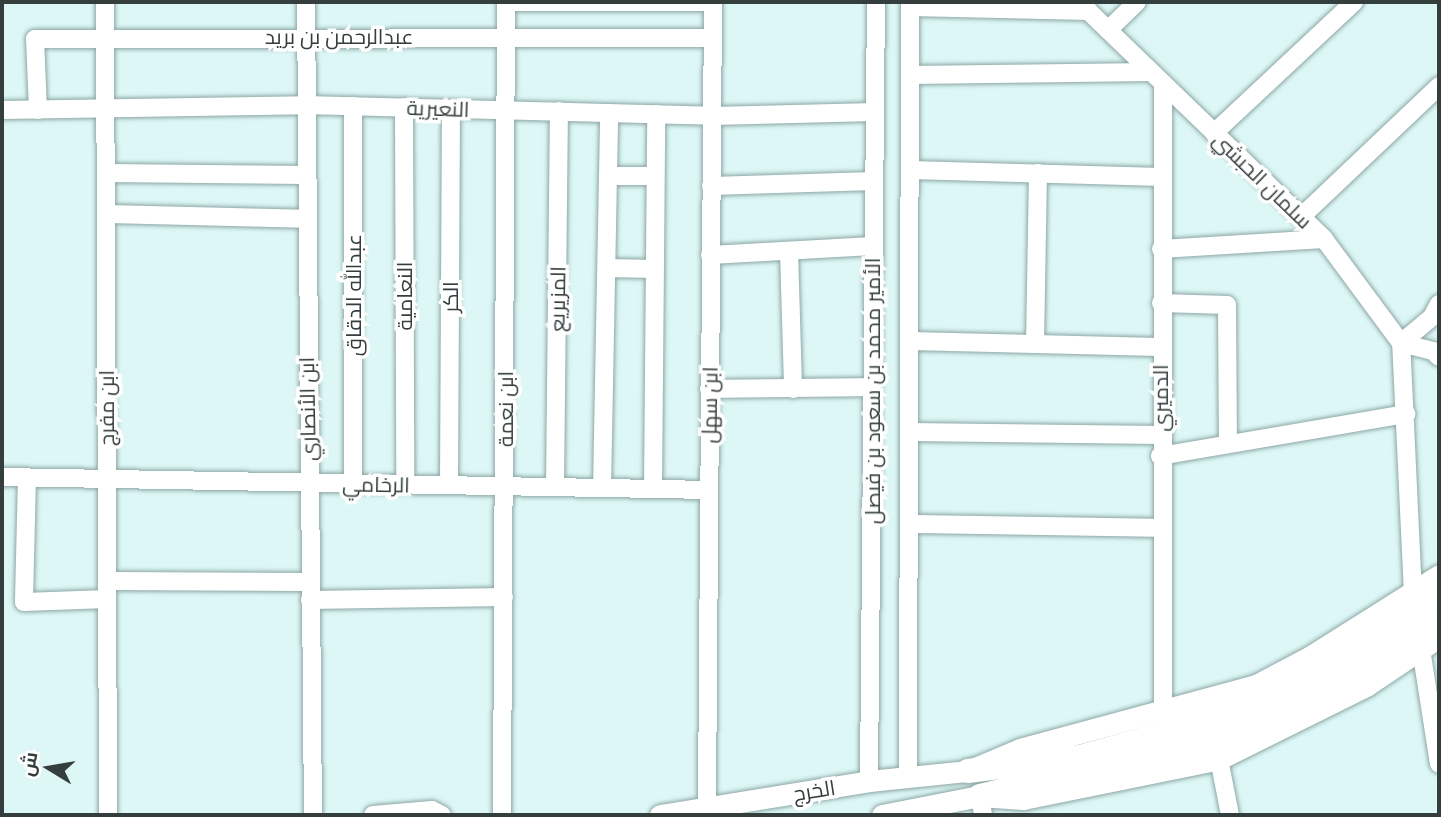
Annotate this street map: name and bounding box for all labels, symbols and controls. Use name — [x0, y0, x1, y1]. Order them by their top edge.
street label: عبدالرحمن بن بريد — [265, 23, 413, 49]
street label: النعيرية — [406, 94, 470, 122]
street label: سلمان الحبشي — [1208, 126, 1318, 234]
street label: عبدالله الدقاق — [340, 234, 366, 356]
street label: الأمير محمد بن سعود بن فيصل — [859, 258, 885, 524]
street label: النعامية — [391, 262, 417, 330]
street label: المزيريع — [544, 266, 570, 332]
street label: الكر — [437, 281, 463, 313]
street label: ابن الأنصاري — [293, 357, 321, 461]
street label: الدميري — [1147, 364, 1173, 432]
street label: ابن سهل — [696, 366, 722, 444]
street label: ابن مفرج — [93, 370, 119, 446]
street label: ابن نعمة — [492, 371, 518, 447]
street label: الرخامي — [342, 471, 410, 497]
north arrow — [14, 733, 84, 803]
text: ش — [14, 750, 42, 778]
street label: الخرج — [791, 774, 837, 806]

